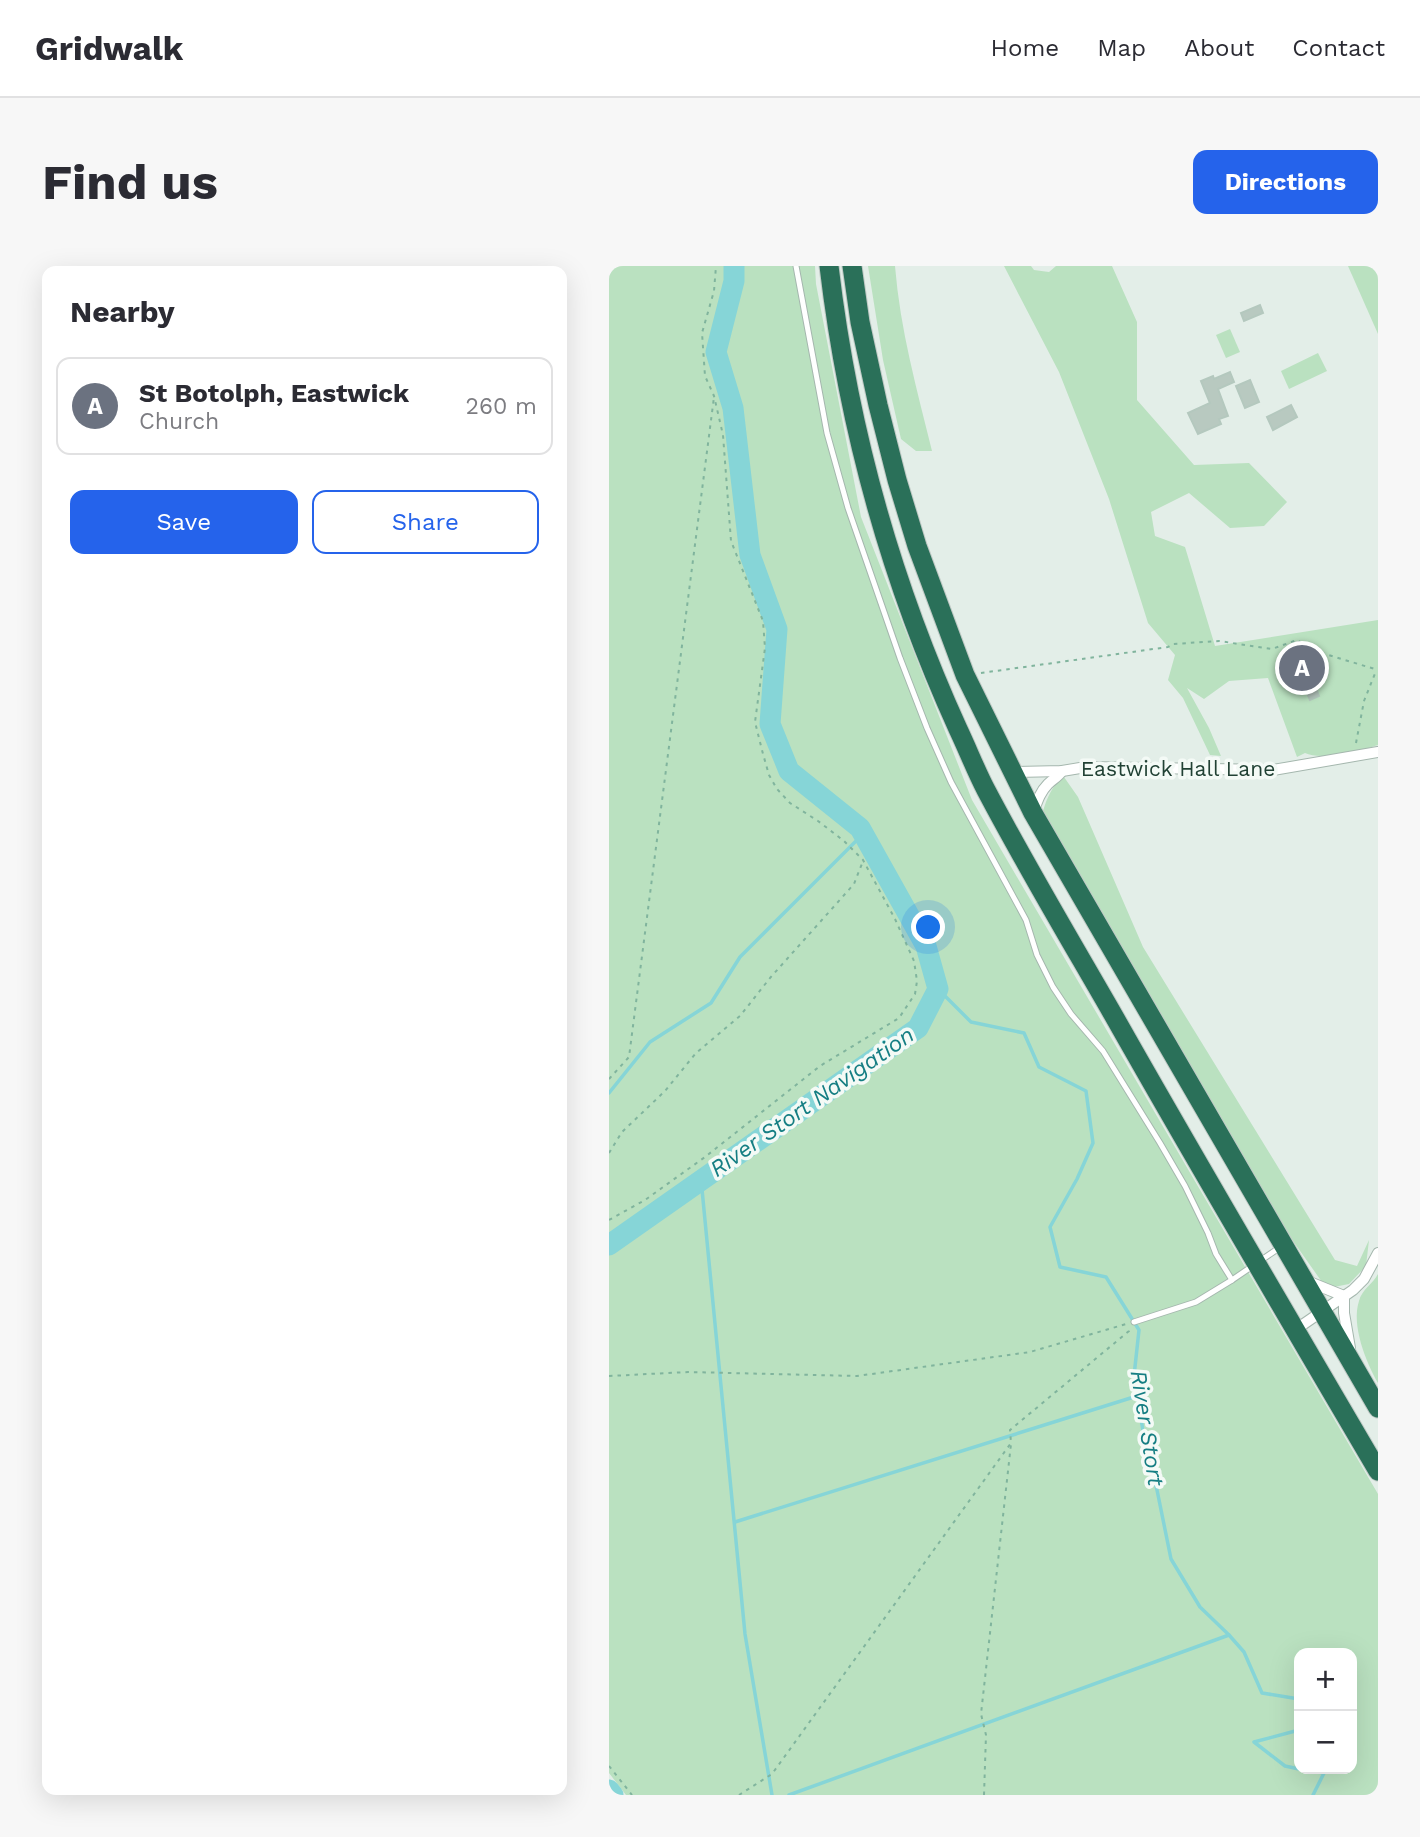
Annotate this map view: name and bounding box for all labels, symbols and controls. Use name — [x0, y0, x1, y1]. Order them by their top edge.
text: Gridwalk — [35, 29, 183, 68]
text: Home — [991, 34, 1059, 62]
text: Map — [1097, 34, 1146, 62]
text: About — [1184, 34, 1254, 62]
text: Contact — [1292, 34, 1385, 62]
button: Directions — [1193, 150, 1378, 214]
text: Find us — [42, 153, 218, 211]
text: Nearby — [70, 294, 175, 329]
text: St Botolph, Eastwick — [139, 378, 409, 408]
text: A — [87, 393, 103, 420]
text: 260 m — [466, 393, 537, 420]
text: Church — [139, 408, 219, 435]
button: Save — [70, 490, 298, 554]
button: Share — [312, 490, 539, 554]
pin: A — [1279, 642, 1325, 694]
street label: Eastwick Hall Lane — [1081, 756, 1275, 781]
your location — [911, 910, 945, 944]
water label: River Stort Navigation — [705, 1021, 919, 1183]
water label: River Stort — [1125, 1368, 1170, 1488]
map controls — [1294, 1648, 1357, 1774]
button: + — [1294, 1648, 1357, 1711]
button: − — [1294, 1711, 1357, 1774]

